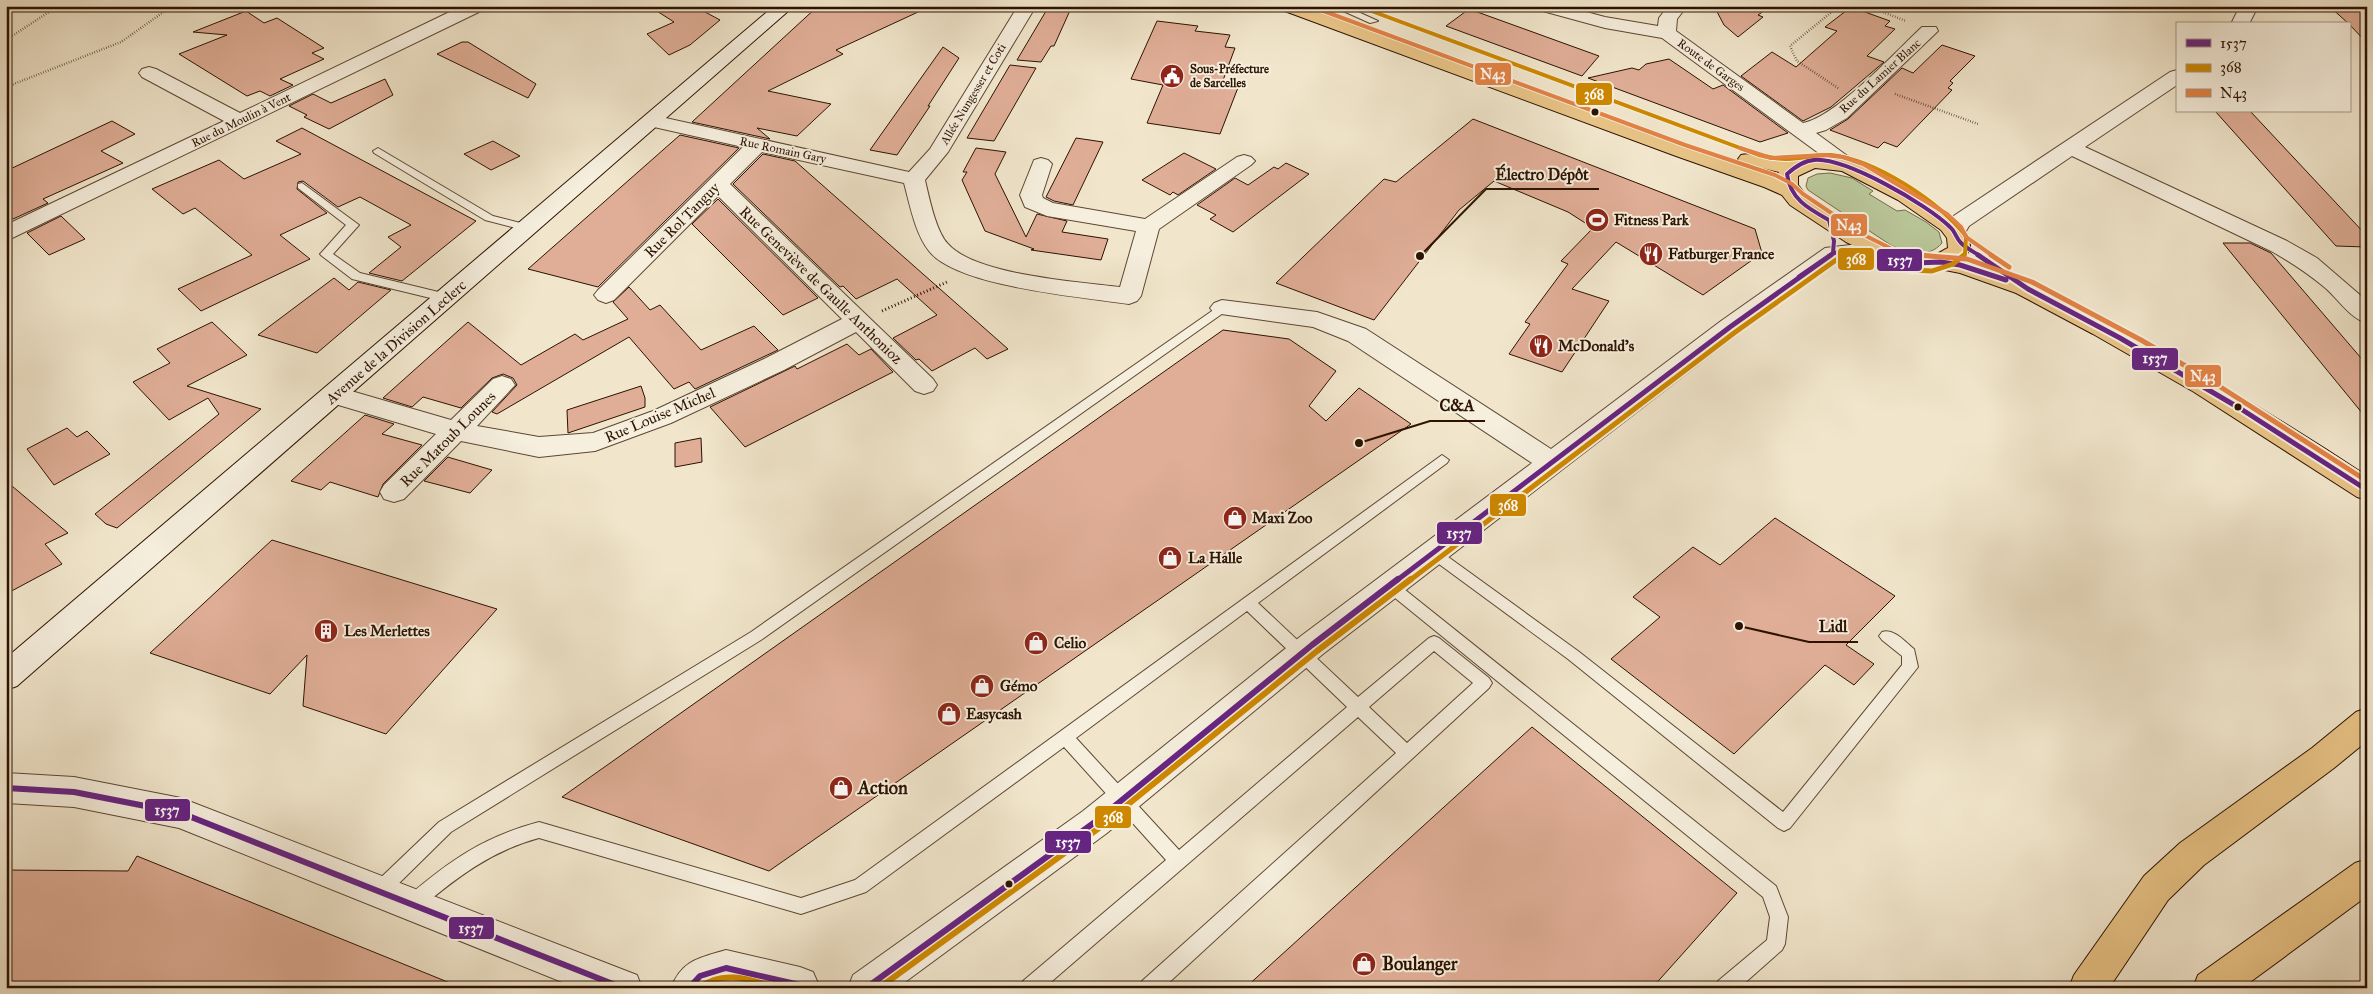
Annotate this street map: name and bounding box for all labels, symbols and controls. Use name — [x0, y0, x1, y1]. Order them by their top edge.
legend — [2176, 22, 2350, 112]
text: 1537 — [2220, 34, 2247, 52]
street label: Route de Garges — [1674, 36, 1747, 95]
street label: Rue du Lamier Blanc — [1836, 36, 1924, 116]
street label: Allée Nungesser et Coti — [937, 40, 1010, 148]
text: 368 — [2220, 58, 2242, 76]
place label: Sous-Préfecture de Sarcelles — [1190, 62, 1269, 90]
line badge: N43 — [1474, 62, 1512, 86]
public building icon: Sous-Préfecture de Sarcelles — [1159, 63, 1185, 89]
text: N43 — [1480, 66, 1506, 84]
line badge: 368 — [1575, 82, 1613, 106]
text: N43 — [2220, 84, 2247, 102]
text: 368 — [1584, 86, 1604, 104]
street label: Rue du Moulin à Vent — [189, 90, 294, 150]
unlabelled marker — [1590, 107, 1600, 117]
street label: Rue Romain Gary — [738, 134, 828, 166]
callout: Électro Dépôt — [1486, 158, 1599, 189]
text: Électro Dépôt — [1495, 163, 1589, 185]
street label: Rue Rol Tanguy — [641, 178, 724, 261]
street label: Rue Geneviève de Gaulle Anthonioz — [736, 202, 906, 368]
sports icon: Fitness Park — [1584, 207, 1610, 233]
place label: Fitness Park — [1614, 211, 1690, 229]
line badge: N43 — [1830, 213, 1868, 237]
text: N43 — [1836, 217, 1862, 235]
restaurant icon: Fatburger France — [1638, 241, 1664, 267]
place label: Fatburger France — [1668, 245, 1775, 264]
line badge: 368 — [1837, 247, 1875, 271]
line badge: 1537 — [1876, 248, 1923, 272]
text: 368 — [1846, 251, 1866, 269]
text: 1537 — [1887, 252, 1913, 270]
street label: Avenue de la Division Leclerc — [321, 276, 470, 409]
restaurant icon: McDonald's — [1528, 333, 1554, 359]
place label: McDonald's — [1558, 337, 1635, 355]
line badge: 1537 — [2131, 347, 2179, 371]
text: 1537 — [2142, 350, 2168, 368]
line badge: N43 — [2184, 364, 2222, 388]
text: N43 — [2190, 368, 2216, 386]
street label: Rue Louise Michel — [602, 383, 719, 446]
street label: Rue Matoub Lounes — [396, 387, 500, 491]
callout: C&A — [1430, 390, 1485, 421]
text: C&A — [1439, 396, 1475, 415]
unlabelled marker — [2233, 402, 2243, 412]
line badge: 368 — [1489, 493, 1527, 517]
text: 368 — [1498, 497, 1518, 515]
shop icon: Maxi Zoo — [1222, 505, 1248, 531]
place label: Maxi Zoo — [1252, 509, 1313, 527]
line badge: 1537 — [1436, 521, 1483, 545]
text: 1537 — [1446, 525, 1472, 543]
shop icon: La Halle — [1157, 545, 1183, 571]
place label: La Halle — [1188, 549, 1243, 567]
callout: Lidl — [1809, 611, 1858, 642]
text: Lidl — [1819, 617, 1848, 636]
building icon: Les Merlettes — [313, 618, 339, 644]
place label: Les Merlettes — [344, 622, 430, 640]
shop icon: Celio — [1023, 630, 1049, 656]
place label: Celio — [1054, 634, 1087, 652]
shop icon: Gémo — [969, 673, 995, 699]
place label: Gémo — [1000, 677, 1038, 695]
shop icon: Easycash — [936, 701, 962, 727]
place label: Easycash — [966, 705, 1023, 724]
shop icon: Action — [828, 775, 854, 801]
place label: Action — [857, 777, 908, 799]
line badge: 1537 — [144, 798, 191, 822]
text: 1537 — [154, 802, 180, 820]
line badge: 368 — [1094, 805, 1132, 829]
text: 368 — [1103, 809, 1123, 827]
line badge: 1537 — [1044, 830, 1092, 854]
text: 1537 — [1055, 834, 1081, 852]
unlabelled marker — [1004, 879, 1014, 889]
line badge: 1537 — [448, 916, 495, 940]
text: 1537 — [458, 920, 484, 938]
shop icon: Boulanger — [1351, 951, 1377, 977]
place label: Boulanger — [1382, 953, 1459, 976]

